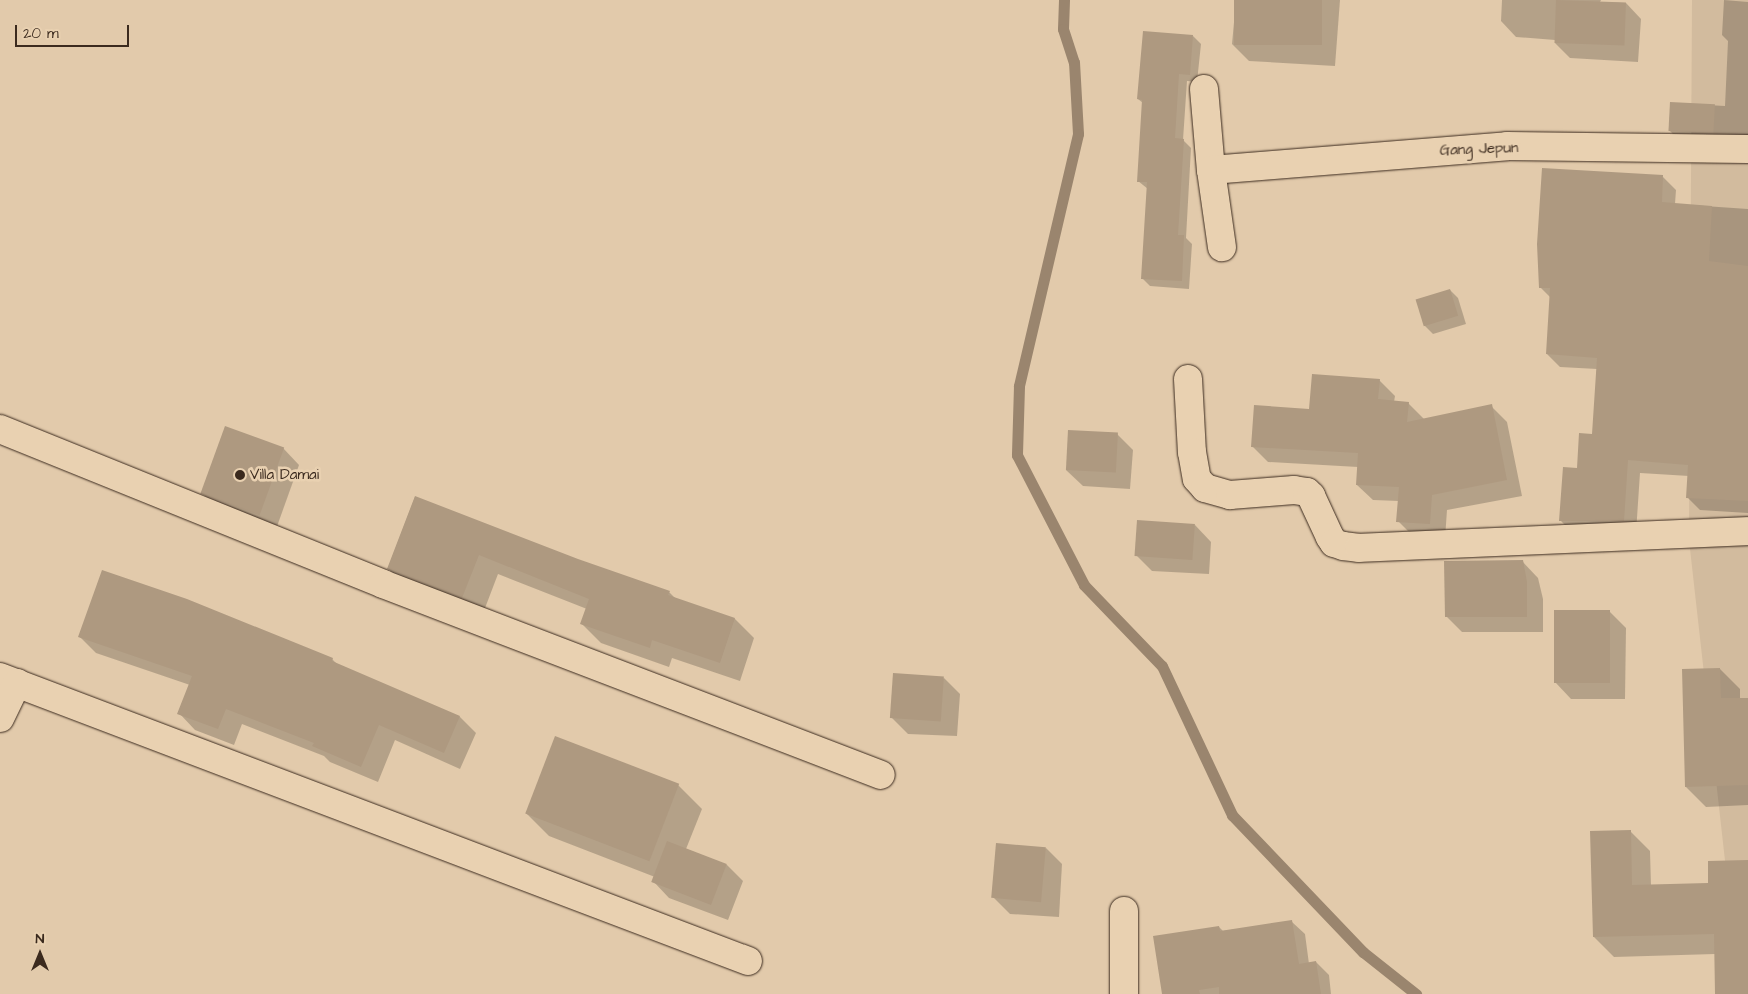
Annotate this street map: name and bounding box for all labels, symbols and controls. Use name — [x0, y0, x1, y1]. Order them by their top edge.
scale bar — [18, 15, 131, 47]
text: 20 m — [23, 23, 59, 44]
street label: Gang Jepun — [1439, 139, 1519, 159]
place label: Villa Damai — [250, 466, 319, 484]
marker: Villa Damai — [234, 469, 246, 481]
north arrow — [15, 929, 65, 979]
text: N — [36, 929, 44, 949]

